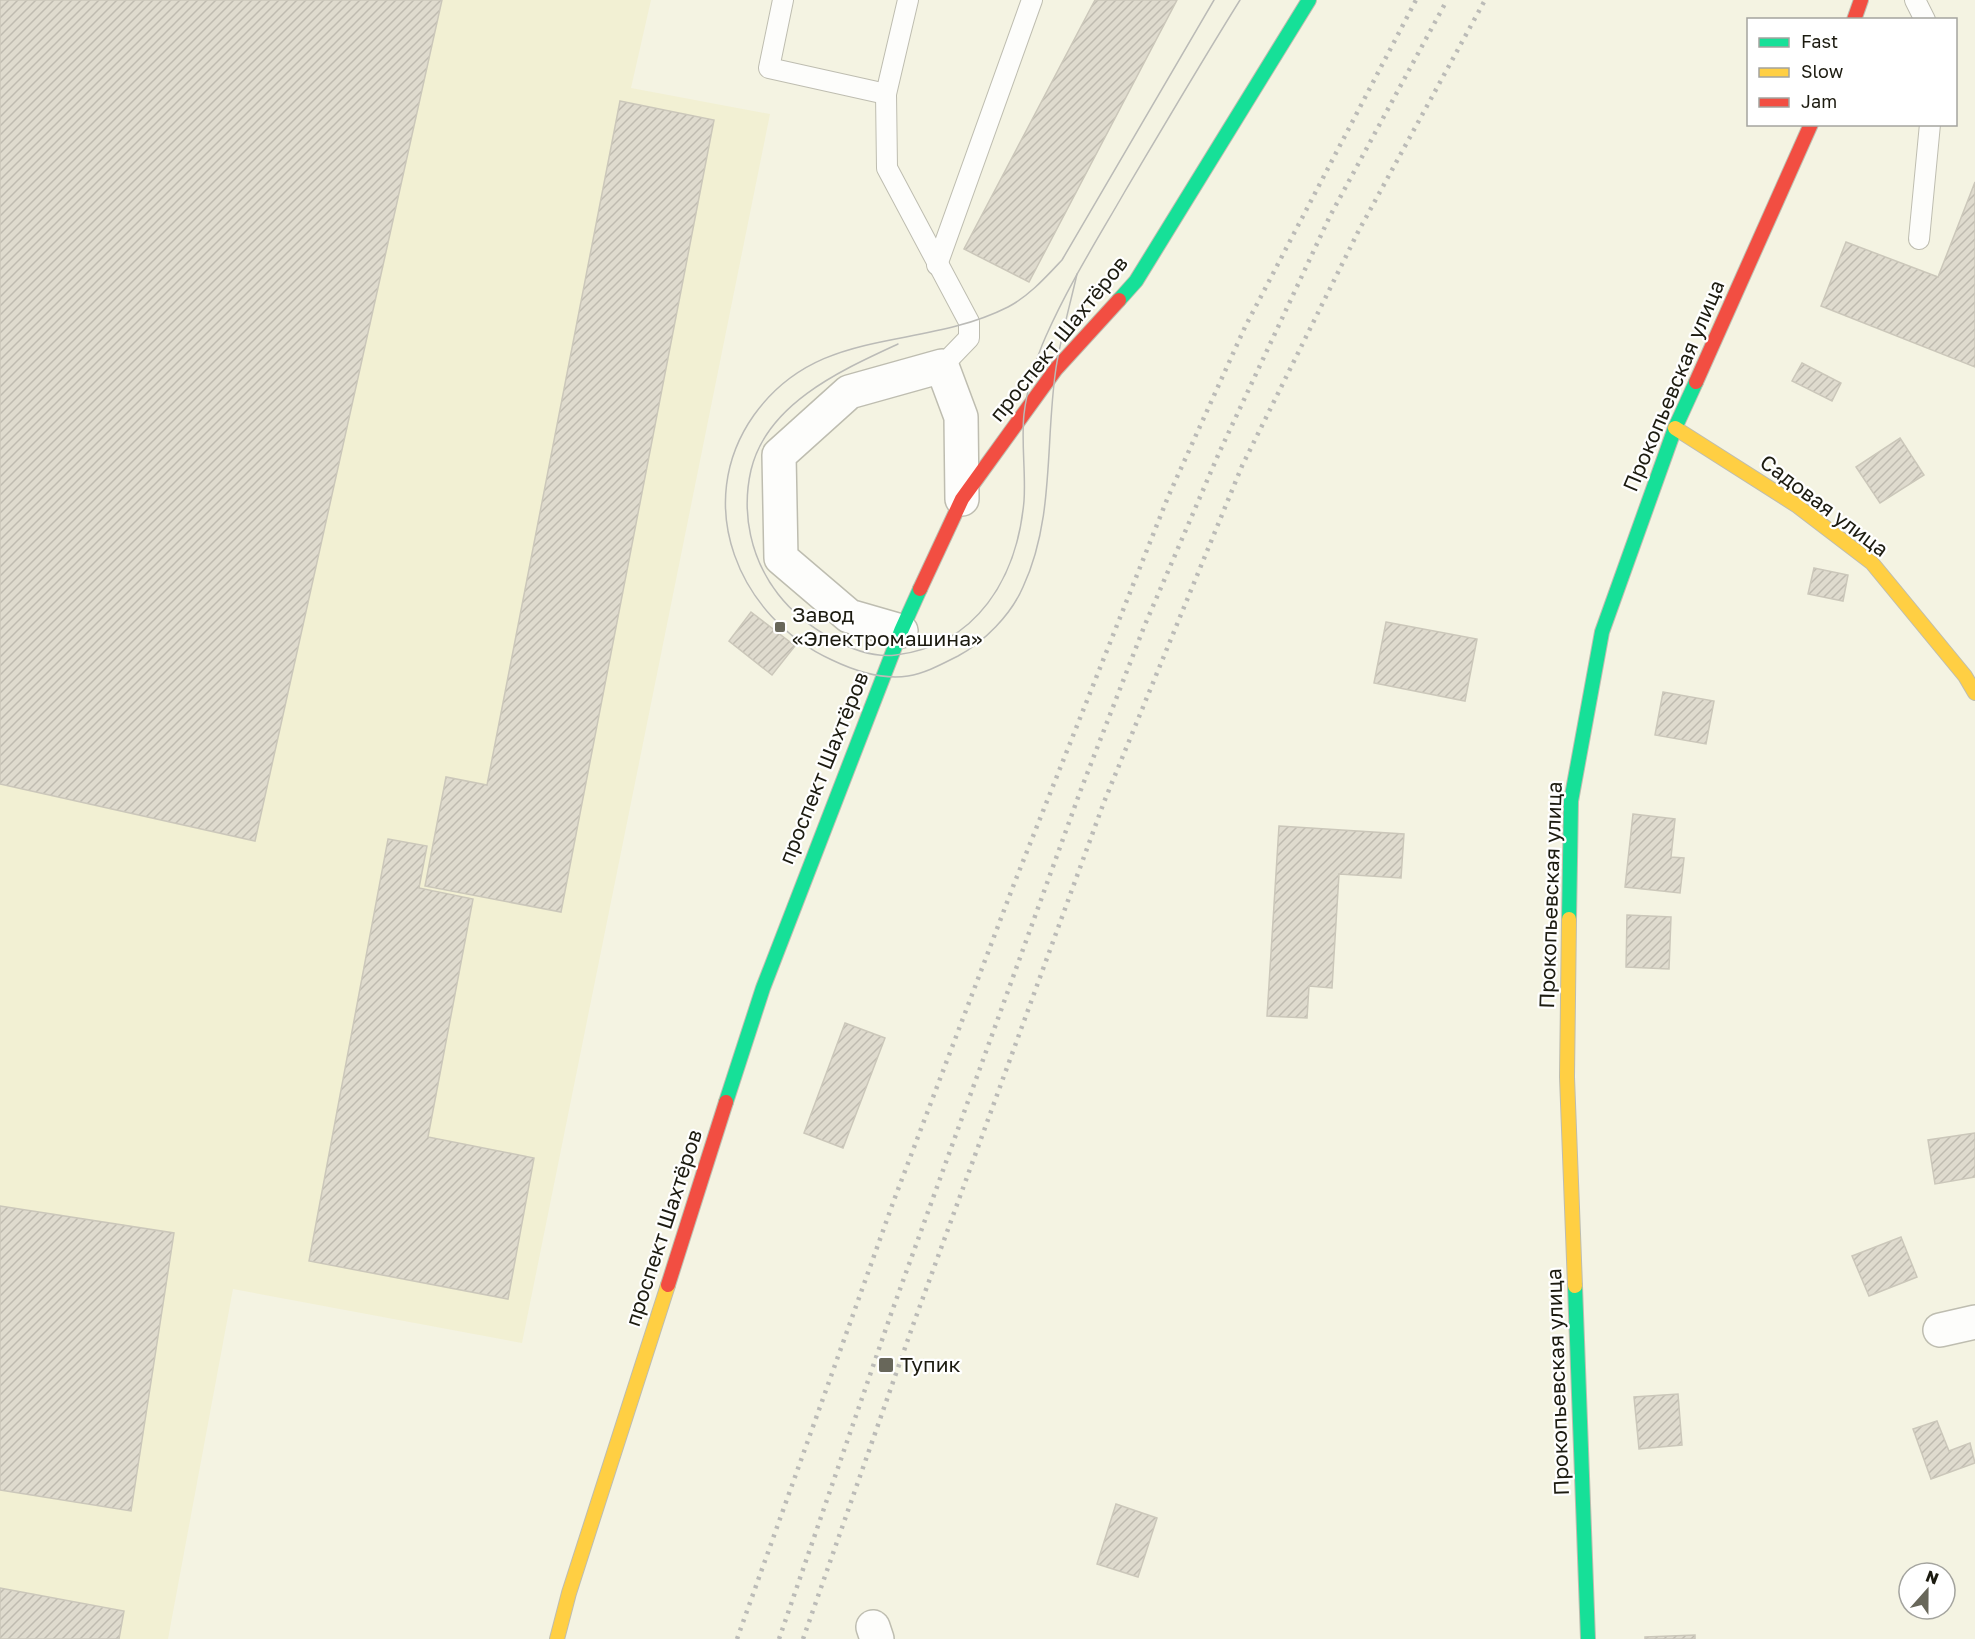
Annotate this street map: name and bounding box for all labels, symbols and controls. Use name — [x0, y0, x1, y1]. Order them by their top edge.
legend — [1747, 18, 1957, 126]
text: Fast — [1801, 30, 1838, 52]
text: Slow — [1801, 60, 1844, 82]
text: Jam — [1801, 90, 1837, 112]
street label: проспект Шахтёров — [983, 250, 1133, 426]
street label: Прокопьевская улица — [1617, 276, 1729, 495]
street label: Садовая улица — [1755, 448, 1894, 562]
place label: Завод «Электромашина» — [792, 601, 983, 651]
marker: Завод «Электромашина» — [773, 620, 787, 634]
street label: проспект Шахтёров — [773, 668, 874, 868]
street label: Прокопьевская улица — [1533, 781, 1567, 1009]
street label: проспект Шахтёров — [619, 1126, 707, 1329]
street label: Прокопьевская улица — [1540, 1268, 1574, 1496]
place label: Тупик — [900, 1351, 961, 1377]
marker: Тупик — [877, 1356, 895, 1374]
north arrow — [1897, 1561, 1957, 1621]
text: N — [1923, 1565, 1942, 1589]

